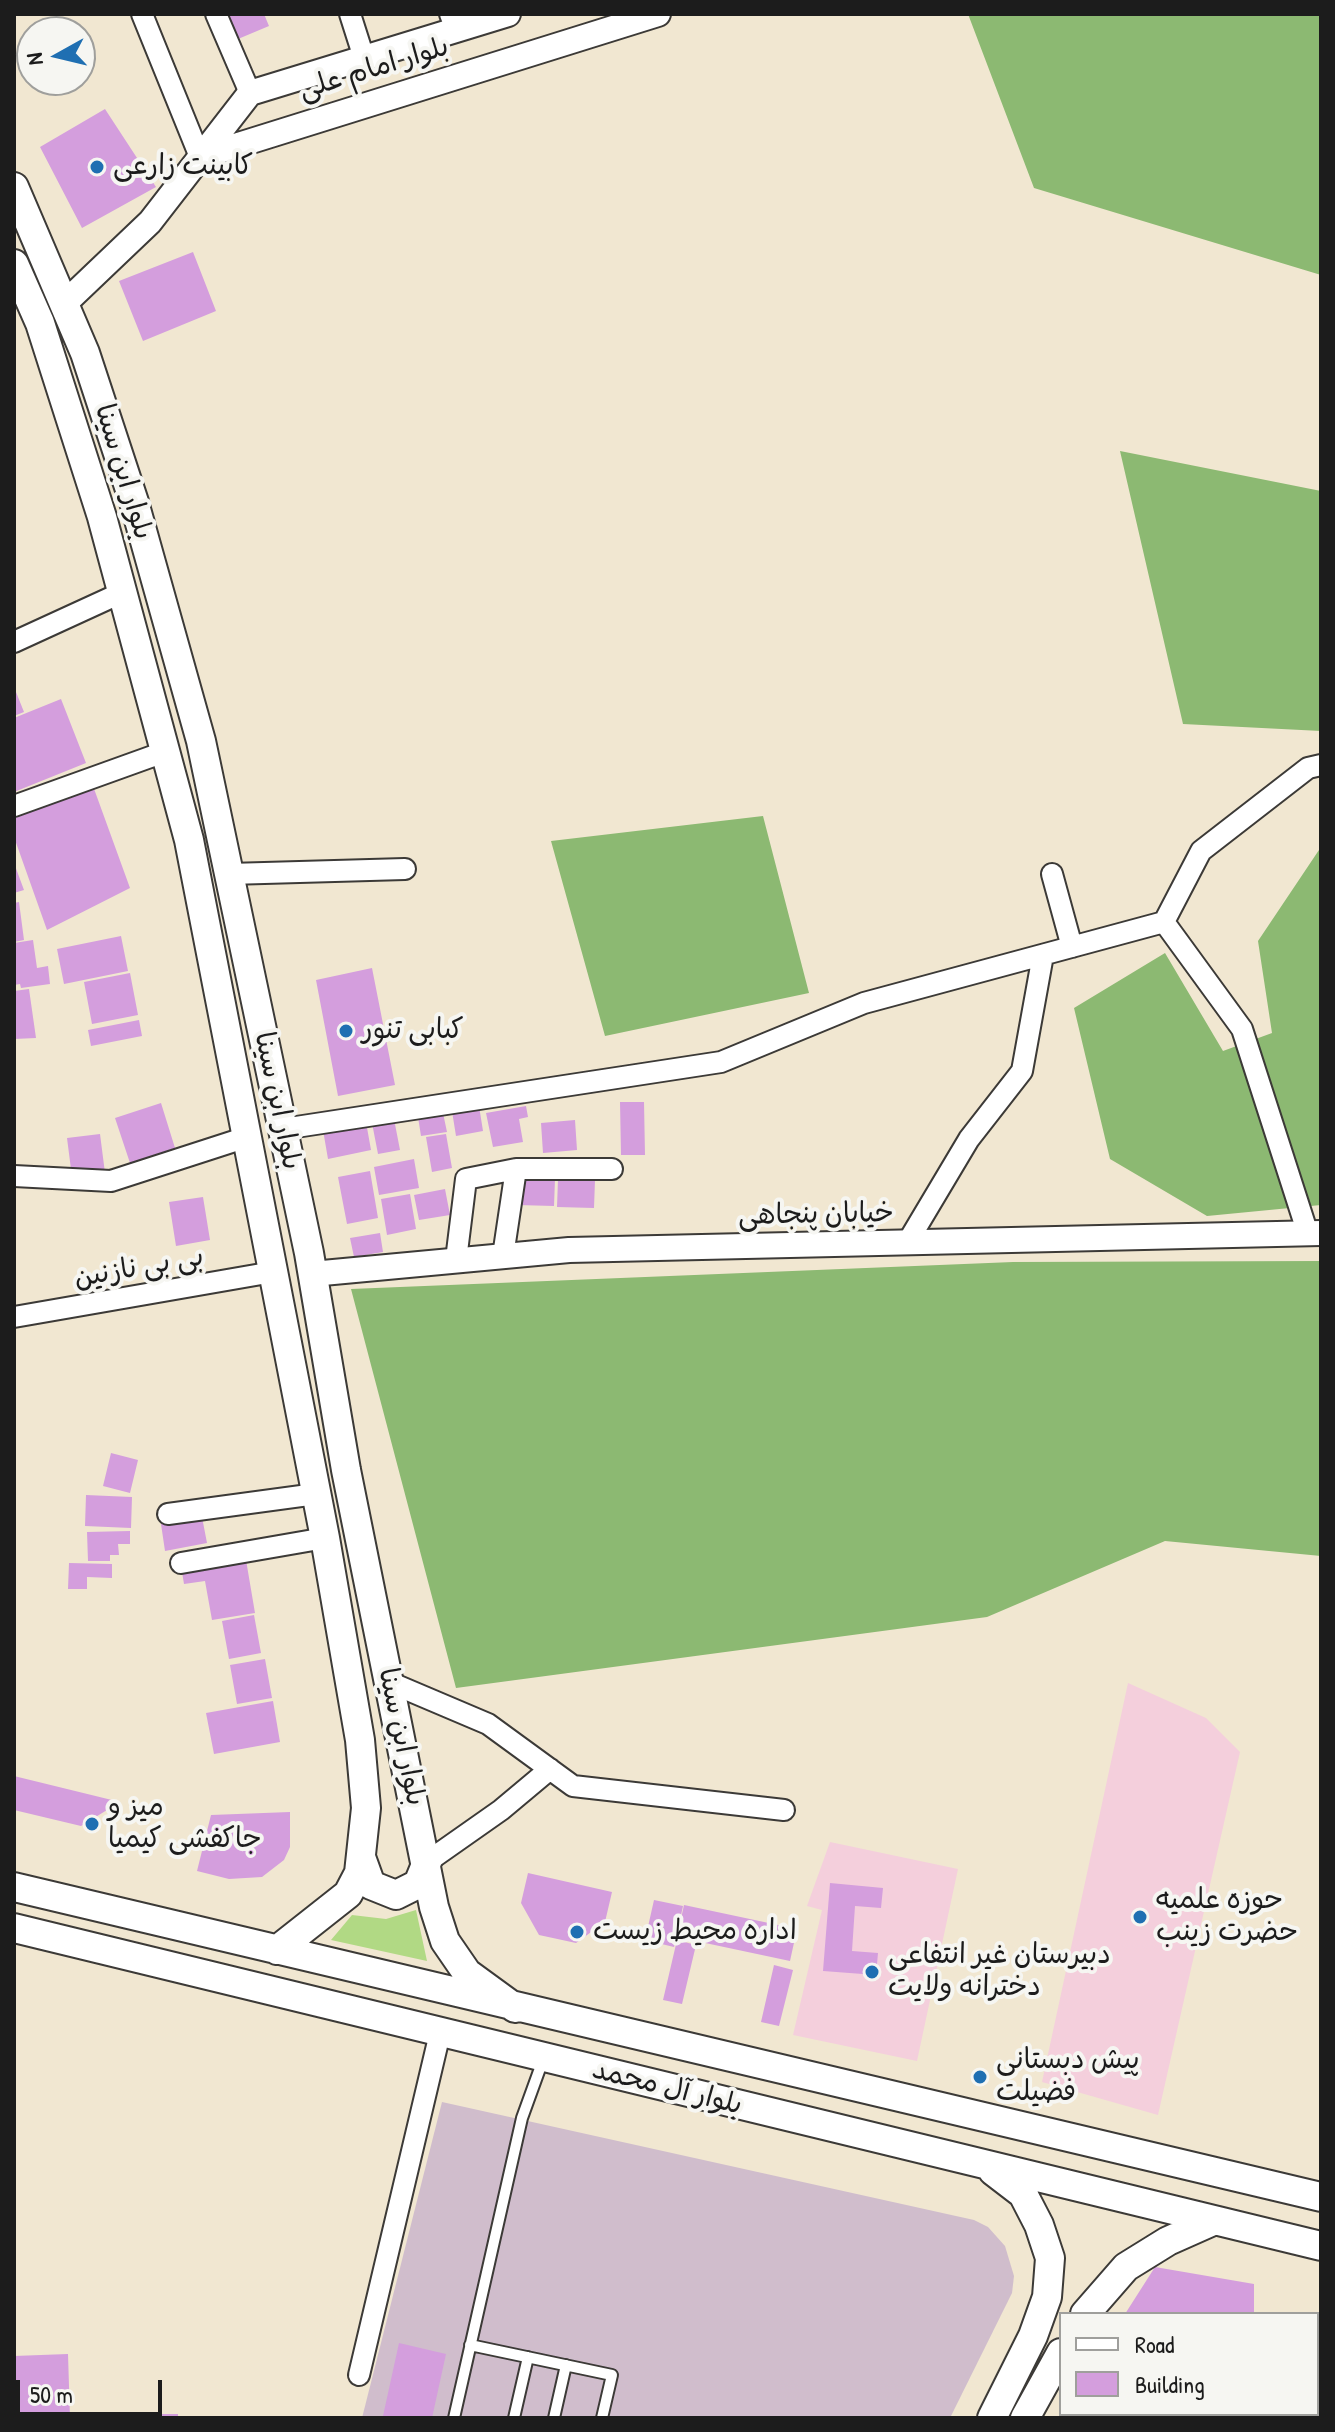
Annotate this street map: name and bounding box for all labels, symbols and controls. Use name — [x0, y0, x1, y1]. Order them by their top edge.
north arrow — [16, 16, 96, 96]
street label: بلوار امام علی — [295, 30, 453, 108]
text: N — [19, 51, 50, 67]
place label: کابینت زارعی — [113, 150, 253, 184]
marker: کابینت زارعی — [88, 158, 106, 176]
street label: بلوار ابن سینا — [86, 400, 160, 544]
place label: کبابی تنور — [362, 1014, 464, 1048]
marker: کبابی تنور — [337, 1022, 355, 1040]
street label: بلوار ابن سینا — [246, 1029, 308, 1173]
street label: خیابان پنجاهی — [738, 1197, 894, 1233]
street label: بی بی نازنین — [72, 1240, 206, 1296]
street label: بلوار ابن سینا — [370, 1665, 432, 1809]
place label: میز و جاکفشی کیمیا — [108, 1791, 262, 1857]
marker: میز و جاکفشی کیمیا — [83, 1815, 101, 1833]
place label: حوزه علمیه حضرت زینب — [1156, 1884, 1298, 1950]
marker: حوزه علمیه حضرت زینب — [1131, 1908, 1149, 1926]
place label: اداره محیط زیست — [593, 1915, 797, 1949]
marker: اداره محیط زیست — [568, 1923, 586, 1941]
place label: دبیرستان غیر انتفاعی دخترانه ولایت — [888, 1939, 1111, 2005]
marker: دبیرستان غیر انتفاعی دخترانه ولایت — [863, 1963, 881, 1981]
place label: پیش دبستانی فضیلت — [996, 2044, 1140, 2110]
street label: بلوار آل محمد — [589, 2053, 745, 2123]
marker: پیش دبستانی فضیلت — [971, 2068, 989, 2086]
legend — [1059, 2312, 1319, 2416]
text: Road — [1135, 2328, 1174, 2360]
scale bar — [20, 2364, 166, 2414]
text: Building — [1135, 2368, 1205, 2400]
text: 50 m — [30, 2378, 73, 2410]

